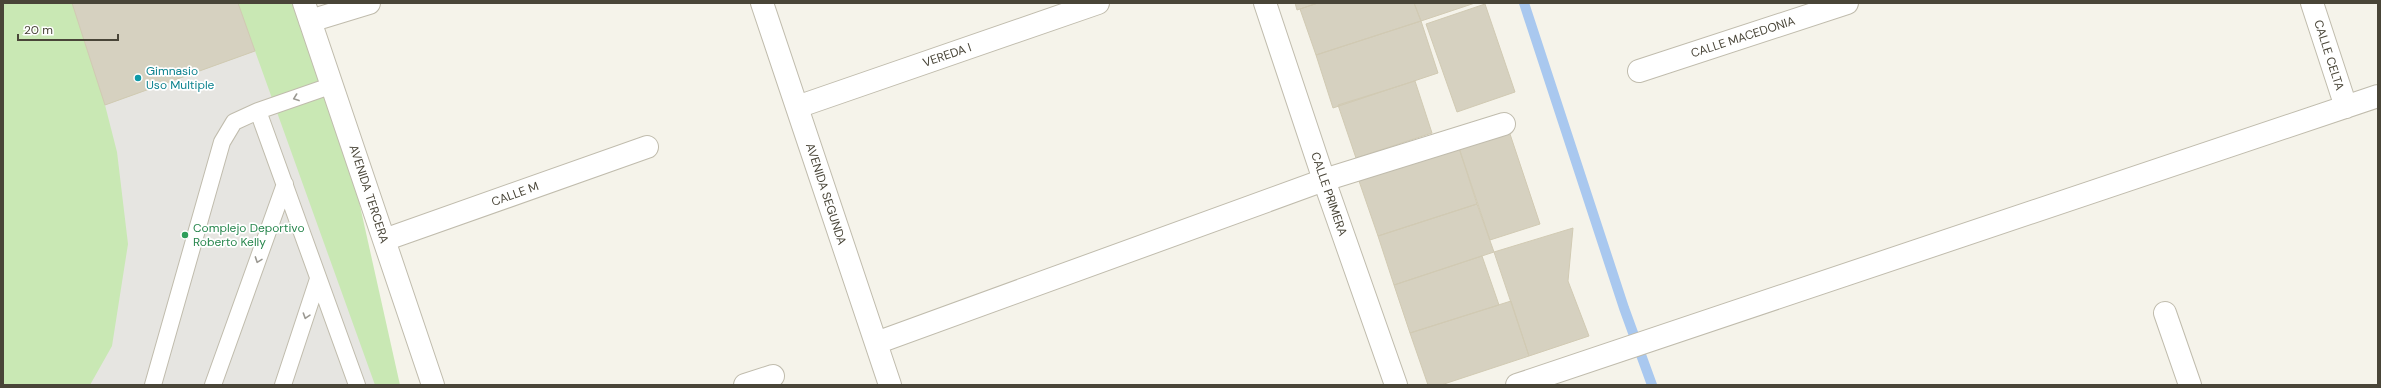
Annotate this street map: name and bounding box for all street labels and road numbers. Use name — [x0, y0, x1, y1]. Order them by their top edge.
street label: CALLE MACEDONIA — [1689, 13, 1797, 61]
street label: CALLE CELTA — [2310, 18, 2348, 92]
street label: VEREDA I — [921, 39, 973, 71]
street label: AVENIDA SEGUNDA — [802, 141, 850, 247]
street label: AVENIDA TERCERA — [346, 143, 392, 245]
street label: CALLE PRIMERA — [1307, 150, 1351, 238]
street label: CALLE M — [489, 178, 541, 210]

